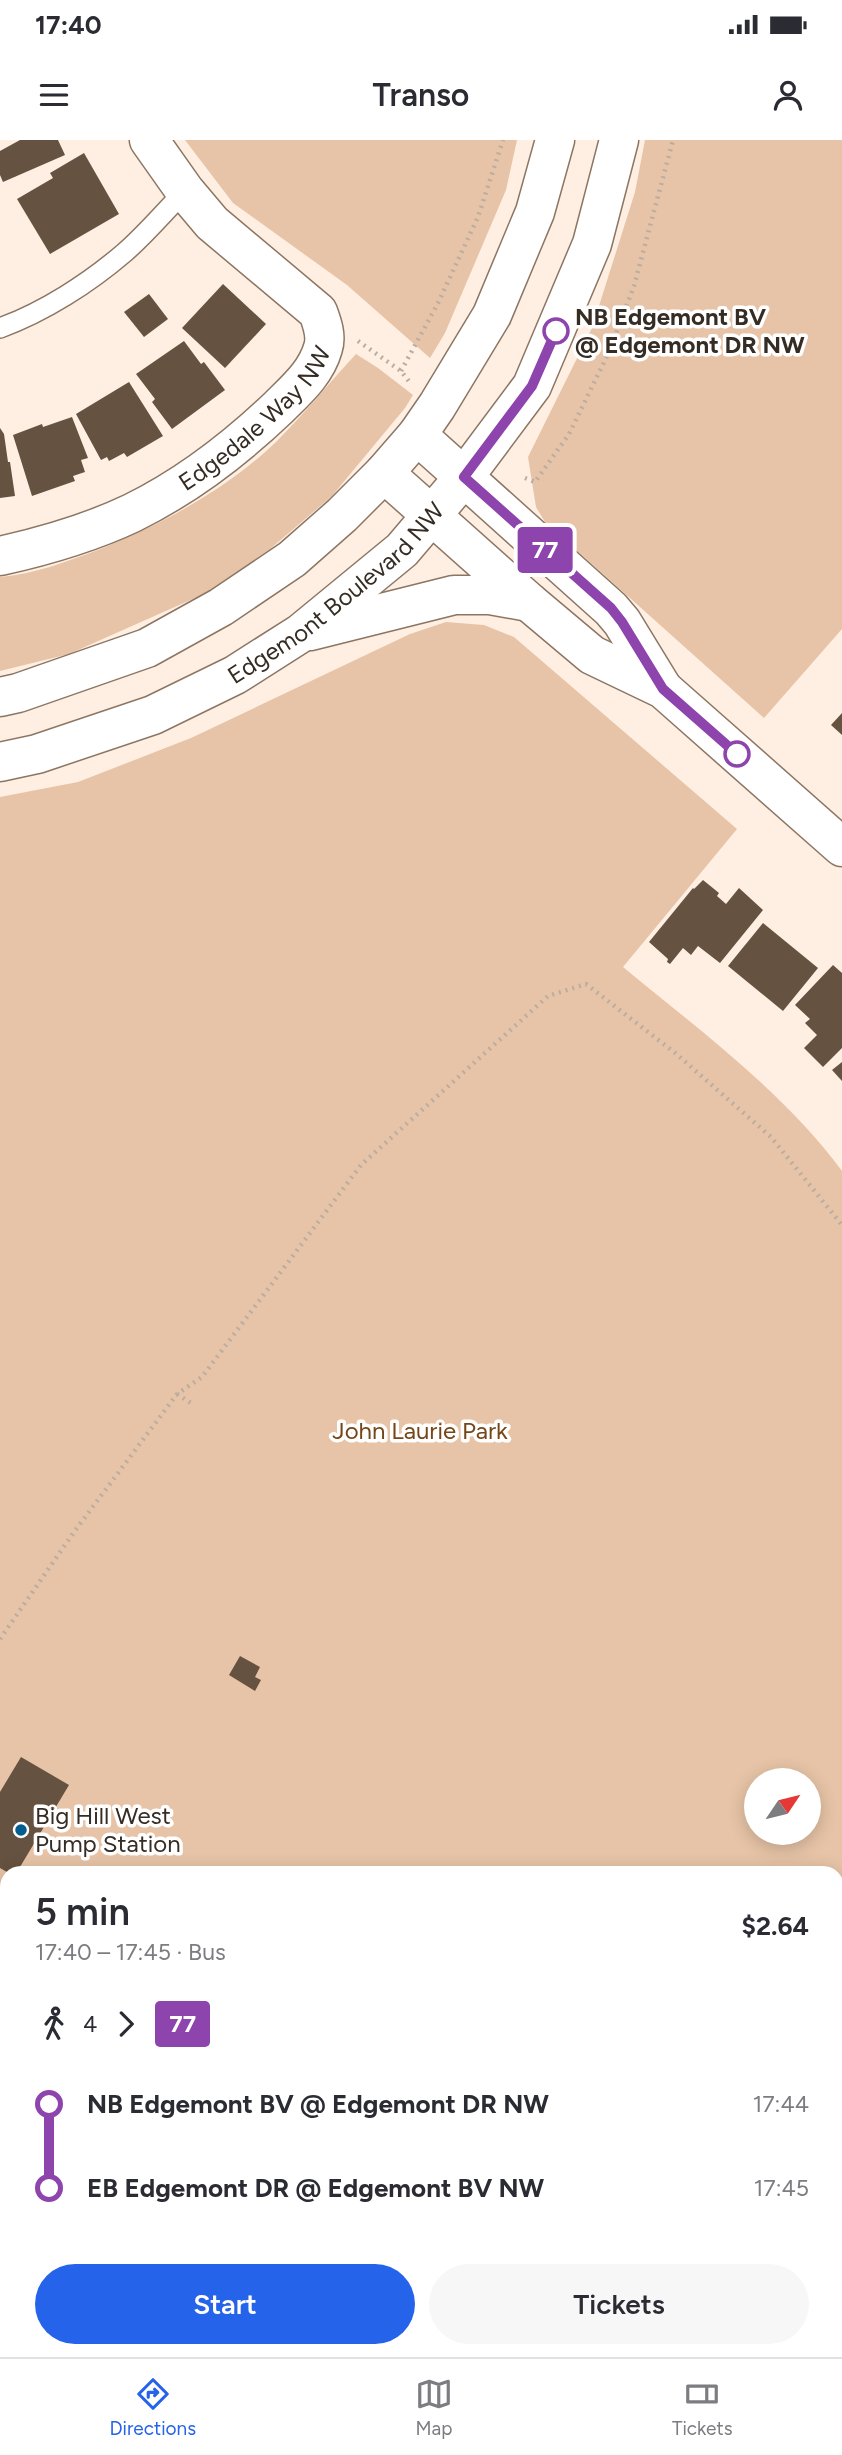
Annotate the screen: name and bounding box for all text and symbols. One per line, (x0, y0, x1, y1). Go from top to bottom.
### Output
text: 17:40 (35, 9, 102, 41)
icon: menu (35, 76, 73, 114)
text: Transo (373, 76, 469, 114)
icon: person (769, 76, 807, 114)
place label: NB Edgemont BV @ Edgemont DR NW (575, 302, 805, 359)
marker: NB Edgemont BV @ Edgemont DR NW (543, 318, 569, 344)
street label: Edgedale Way NW (173, 341, 337, 497)
street label: Edgemont Boulevard NW (222, 496, 450, 690)
line badge: 77 (514, 527, 576, 573)
text: 77 (532, 535, 558, 564)
unlabelled marker (724, 741, 750, 767)
park label: John Laurie Park (332, 1416, 508, 1445)
north arrow (744, 1768, 821, 1844)
map controls (744, 1768, 821, 1845)
place label: Big Hill West Pump Station (35, 1801, 181, 1858)
marker: Big Hill West Pump Station (13, 1822, 29, 1838)
text: 5 min (35, 1889, 130, 1935)
text: $2.64 (742, 1910, 809, 1942)
text: 17:40 – 17:45 · Bus (35, 1938, 226, 1966)
icon: walk (35, 2005, 73, 2043)
icon: forward (107, 2005, 145, 2043)
text: 77 (169, 2009, 196, 2038)
text: 4 (83, 2010, 97, 2038)
text: NB Edgemont BV @ Edgemont DR NW (87, 2088, 549, 2120)
text: 17:44 (753, 2090, 809, 2118)
text: EB Edgemont DR @ Edgemont BV NW (87, 2172, 544, 2204)
text: 17:45 (754, 2174, 809, 2202)
button: Start (35, 2264, 415, 2344)
button: Tickets (429, 2264, 809, 2344)
tab: Directions (109, 2375, 196, 2440)
tab: Map (415, 2375, 453, 2440)
tab: Tickets (672, 2375, 733, 2440)

